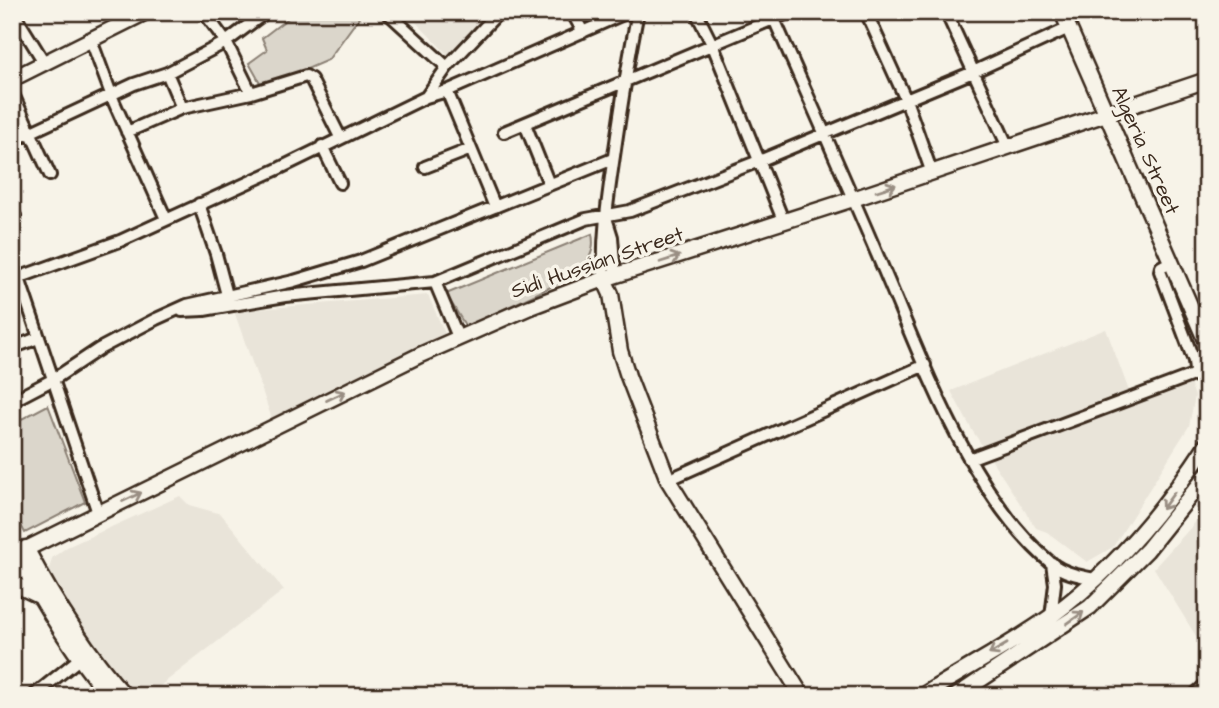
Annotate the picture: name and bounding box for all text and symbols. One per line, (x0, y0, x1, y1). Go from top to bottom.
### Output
street label: Algeria Street (1102, 81, 1187, 220)
one-way arrow (874, 181, 896, 193)
street label: Sidi Hussian Street (507, 219, 688, 306)
one-way arrow (658, 251, 680, 264)
one-way arrow (325, 389, 346, 402)
one-way arrow (121, 490, 142, 503)
one-way arrow (1161, 491, 1176, 509)
one-way arrow (1065, 611, 1084, 625)
one-way arrow (989, 642, 1009, 656)

